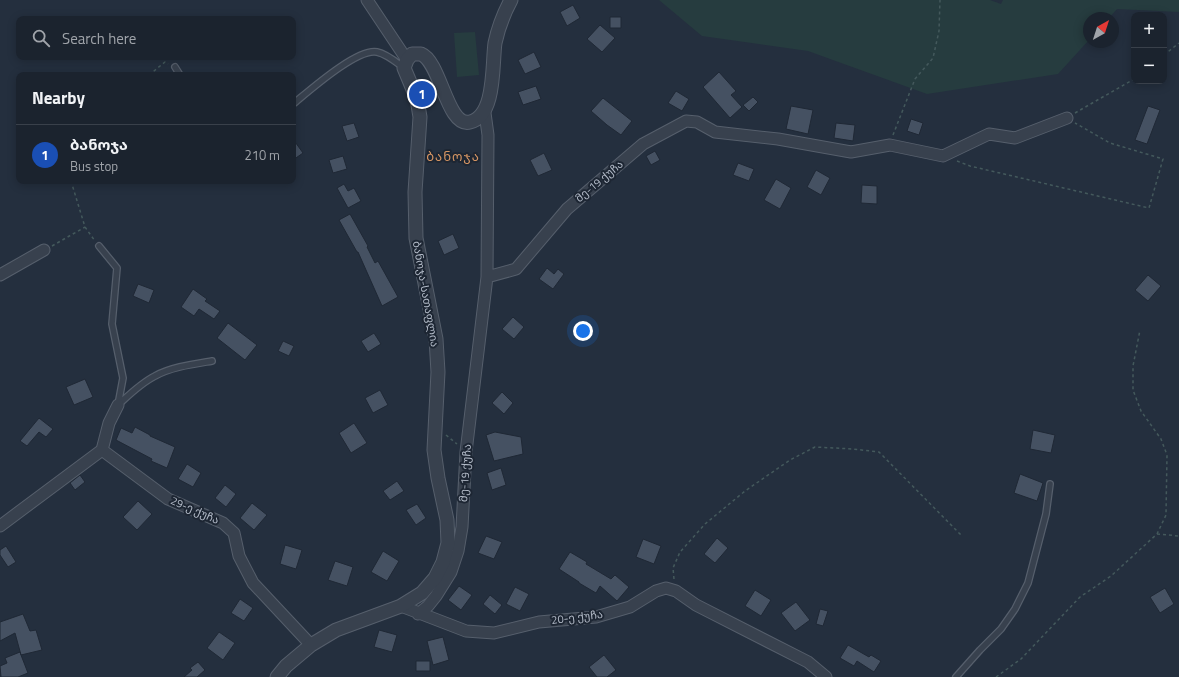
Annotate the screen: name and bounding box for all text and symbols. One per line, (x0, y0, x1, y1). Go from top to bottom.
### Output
north arrow (1083, 12, 1119, 48)
map controls (1131, 12, 1167, 84)
button: + (1131, 12, 1167, 48)
search box (16, 16, 296, 60)
icon: search (30, 27, 52, 49)
text: Search here (62, 27, 136, 50)
button: − (1131, 48, 1167, 84)
pin: 1 (409, 79, 435, 109)
text: Nearby (32, 85, 85, 111)
text: ბანოჯა (70, 133, 128, 156)
text: 1 (41, 145, 49, 165)
text: 210 m (244, 145, 280, 165)
district label: ბანოჯა (426, 146, 480, 166)
text: Bus stop (70, 156, 118, 176)
street label: მე-19 ქუჩა (572, 156, 626, 206)
street label: ბანოჯა-სათაფლია (409, 240, 443, 348)
your location (573, 321, 593, 341)
street label: მე-19 ქუჩა (455, 443, 475, 503)
street label: 29-ე ქუჩა (168, 492, 222, 528)
street label: 20-ე ქუჩა (550, 606, 604, 628)

